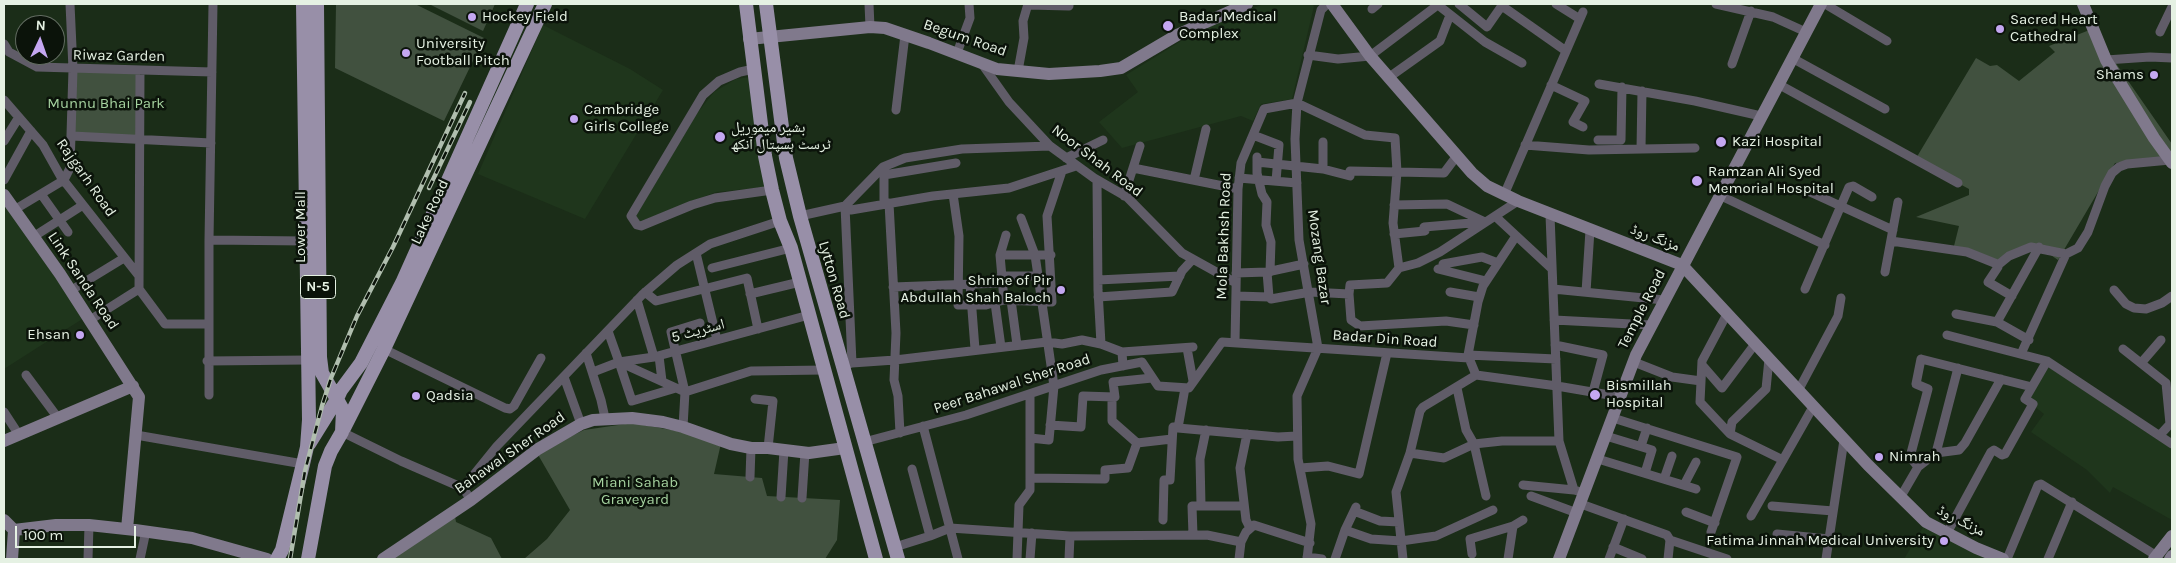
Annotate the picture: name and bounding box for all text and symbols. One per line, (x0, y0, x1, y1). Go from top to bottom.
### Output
place label: Hockey Field (482, 8, 568, 26)
place label: Badar Medical Complex (1179, 8, 1277, 43)
marker: Hockey Field (466, 11, 478, 23)
place label: Sacred Heart Cathedral (2010, 11, 2098, 46)
north arrow (15, 15, 65, 65)
street label: Begum Road (921, 15, 1009, 61)
text: N (35, 17, 46, 34)
marker: Badar Medical Complex (1161, 19, 1175, 33)
marker: Sacred Heart Cathedral (1994, 23, 2006, 35)
place label: University Football Pitch (416, 35, 510, 70)
street label: Riwaz Garden (73, 46, 165, 66)
marker: University Football Pitch (400, 47, 412, 59)
place label: Shams (2096, 66, 2144, 84)
marker: Shams (2148, 69, 2160, 81)
park label: Munnu Bhai Park (47, 95, 165, 113)
place label: Cambridge Girls College (584, 101, 669, 136)
marker: Cambridge Girls College (568, 113, 580, 125)
place label: بشیر میموریل ٹرسٹ ہسپتال آنکھ (731, 119, 831, 154)
street label: Noor Shah Road (1048, 121, 1146, 201)
marker: بشیر میموریل ٹرسٹ ہسپتال آنکھ (713, 130, 727, 144)
place label: Kazi Hospital (1732, 133, 1822, 151)
street label: Rajgarh Road (52, 135, 120, 221)
marker: Kazi Hospital (1714, 135, 1728, 149)
place label: Ramzan Ali Syed Memorial Hospital (1708, 163, 1834, 198)
street label: Mola Bakhsh Road (1213, 172, 1235, 300)
marker: Ramzan Ali Syed Memorial Hospital (1690, 174, 1704, 188)
street label: Lake Road (407, 177, 453, 247)
street label: Lower Mall (292, 191, 310, 263)
street label: Mozang Bazar (1303, 208, 1335, 306)
street label: مزنگ روڈ (1628, 220, 1682, 256)
street label: Link Sanda Road (44, 229, 122, 333)
street label: Lytton Road (814, 239, 854, 321)
street label: Temple Road (1614, 266, 1670, 352)
place label: Shrine of Pir Abdullah Shah Baloch (900, 272, 1051, 307)
road number: N-5 (300, 276, 336, 298)
marker: Shrine of Pir Abdullah Shah Baloch (1055, 284, 1067, 296)
street label: اسٹریٹ 5 (669, 315, 727, 347)
place label: Ehsan (27, 326, 70, 344)
street label: Badar Din Road (1332, 326, 1438, 352)
marker: Ehsan (74, 329, 86, 341)
street label: Peer Bahawal Sher Road (931, 350, 1093, 418)
place label: Bismillah Hospital (1606, 377, 1672, 412)
place label: Qadsia (426, 387, 474, 405)
marker: Bismillah Hospital (1588, 388, 1602, 402)
marker: Qadsia (410, 390, 422, 402)
street label: Bahawal Sher Road (451, 408, 569, 498)
place label: Nimrah (1889, 448, 1940, 466)
marker: Nimrah (1873, 451, 1885, 463)
park label: Miani Sahab Graveyard (592, 474, 678, 509)
street label: مزنگ روڈ (1934, 501, 1988, 541)
scale bar (18, 516, 139, 548)
text: 100 m (23, 526, 63, 544)
place label: Fatima Jinnah Medical University (1706, 532, 1934, 550)
marker: Fatima Jinnah Medical University (1938, 535, 1950, 547)

